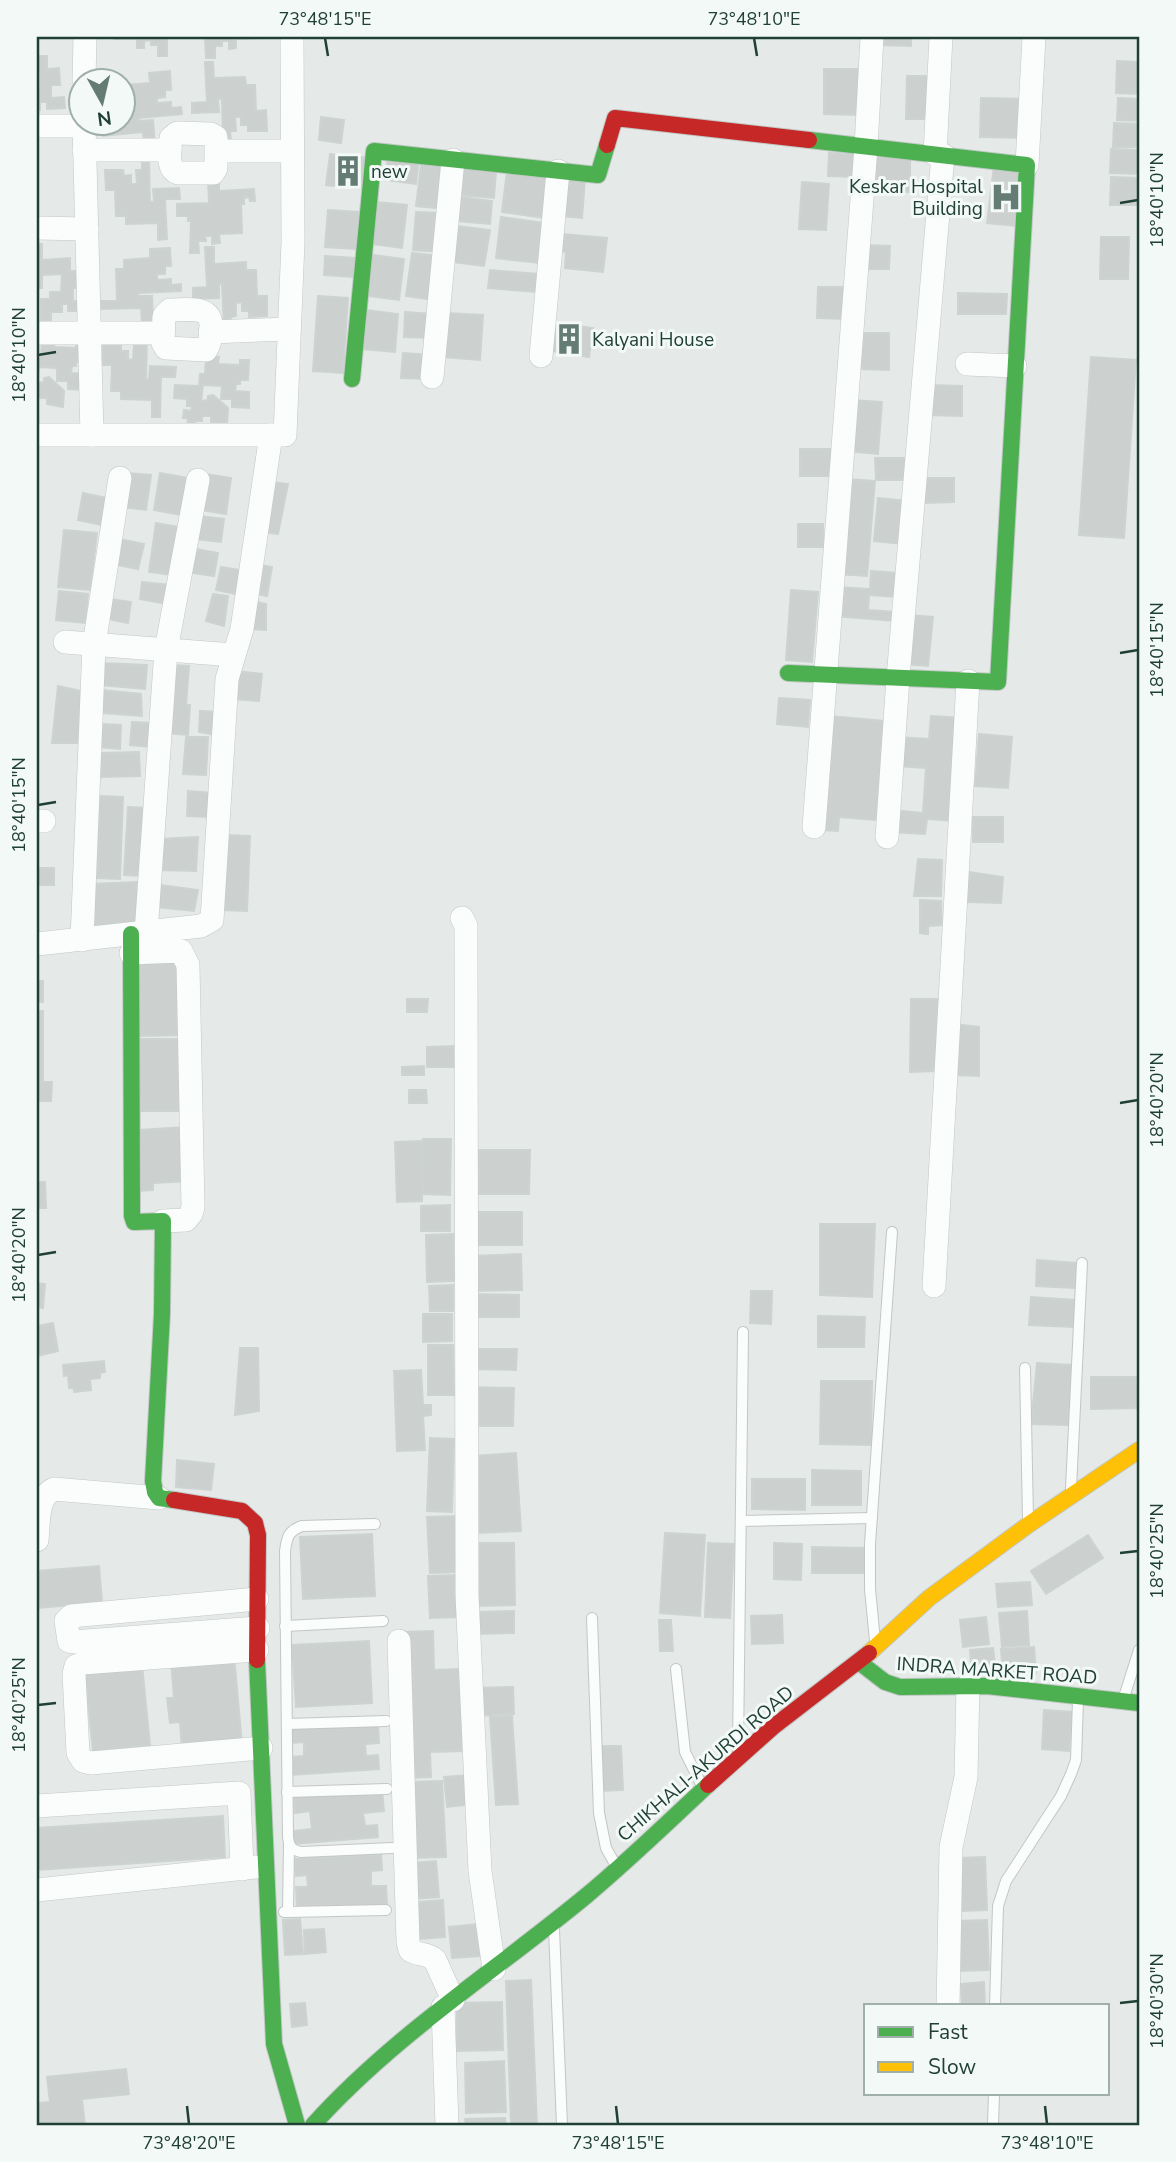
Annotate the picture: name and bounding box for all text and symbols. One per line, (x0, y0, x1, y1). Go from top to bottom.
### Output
text: 73°48'15"E (279, 7, 372, 31)
text: 73°48'10"E (708, 7, 801, 31)
north arrow (66, 66, 136, 136)
text: N (95, 104, 113, 132)
text: 18°40'10"N (1145, 152, 1169, 248)
building icon: new (331, 154, 365, 188)
place label: new (371, 159, 408, 185)
place label: Keskar Hospital Building (849, 174, 983, 222)
hospital icon: Keskar Hospital Building (989, 180, 1023, 214)
text: 18°40'10"N (7, 307, 31, 403)
building icon: Kalyani House (552, 322, 586, 356)
place label: Kalyani House (592, 327, 714, 353)
text: 18°40'15"N (1145, 602, 1169, 698)
text: 18°40'15"N (7, 757, 31, 853)
text: 18°40'20"N (1145, 1052, 1169, 1148)
text: 18°40'20"N (7, 1207, 31, 1303)
text: 18°40'25"N (1145, 1503, 1169, 1599)
street label: INDRA MARKET ROAD (896, 1651, 1098, 1691)
text: 18°40'25"N (7, 1657, 31, 1753)
street label: CHIKHALI-AKURDI ROAD (612, 1680, 799, 1848)
text: 18°40'30"N (1145, 1953, 1169, 2049)
legend (864, 2004, 1110, 2096)
text: Fast (928, 2018, 968, 2046)
text: Slow (928, 2053, 977, 2081)
text: 73°48'20"E (143, 2131, 236, 2155)
text: 73°48'15"E (572, 2131, 665, 2155)
text: 73°48'10"E (1001, 2131, 1094, 2155)

